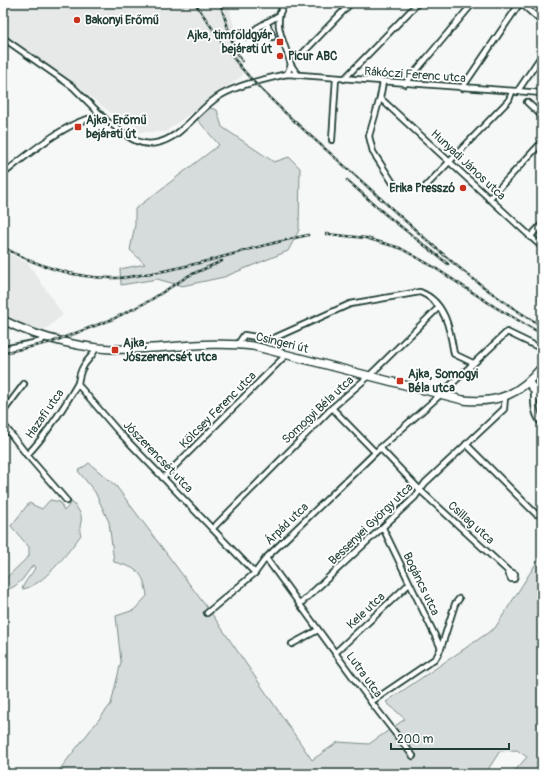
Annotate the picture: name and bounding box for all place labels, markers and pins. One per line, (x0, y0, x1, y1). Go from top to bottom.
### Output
place label: Bakonyi Erőmű (85, 13, 159, 28)
marker: Bakonyi Erőmű (72, 15, 82, 25)
place label: Ajka, timföldgyár bejárati út (187, 28, 273, 57)
marker: Ajka, timföldgyár bejárati út (275, 37, 285, 47)
place label: Picur ABC (288, 49, 338, 64)
marker: Picur ABC (275, 51, 285, 61)
place label: Ajka, Erőmű bejárati út (86, 113, 147, 142)
marker: Ajka, Erőmű bejárati út (73, 122, 83, 132)
place label: Erika Presszó (389, 181, 455, 196)
marker: Erika Presszó (458, 183, 468, 193)
place label: Ajka, Jószerencsét utca (123, 336, 218, 365)
marker: Ajka, Jószerencsét utca (110, 345, 120, 355)
place label: Ajka, Somogyi Béla utca (408, 367, 478, 396)
marker: Ajka, Somogyi Béla utca (395, 376, 405, 386)

